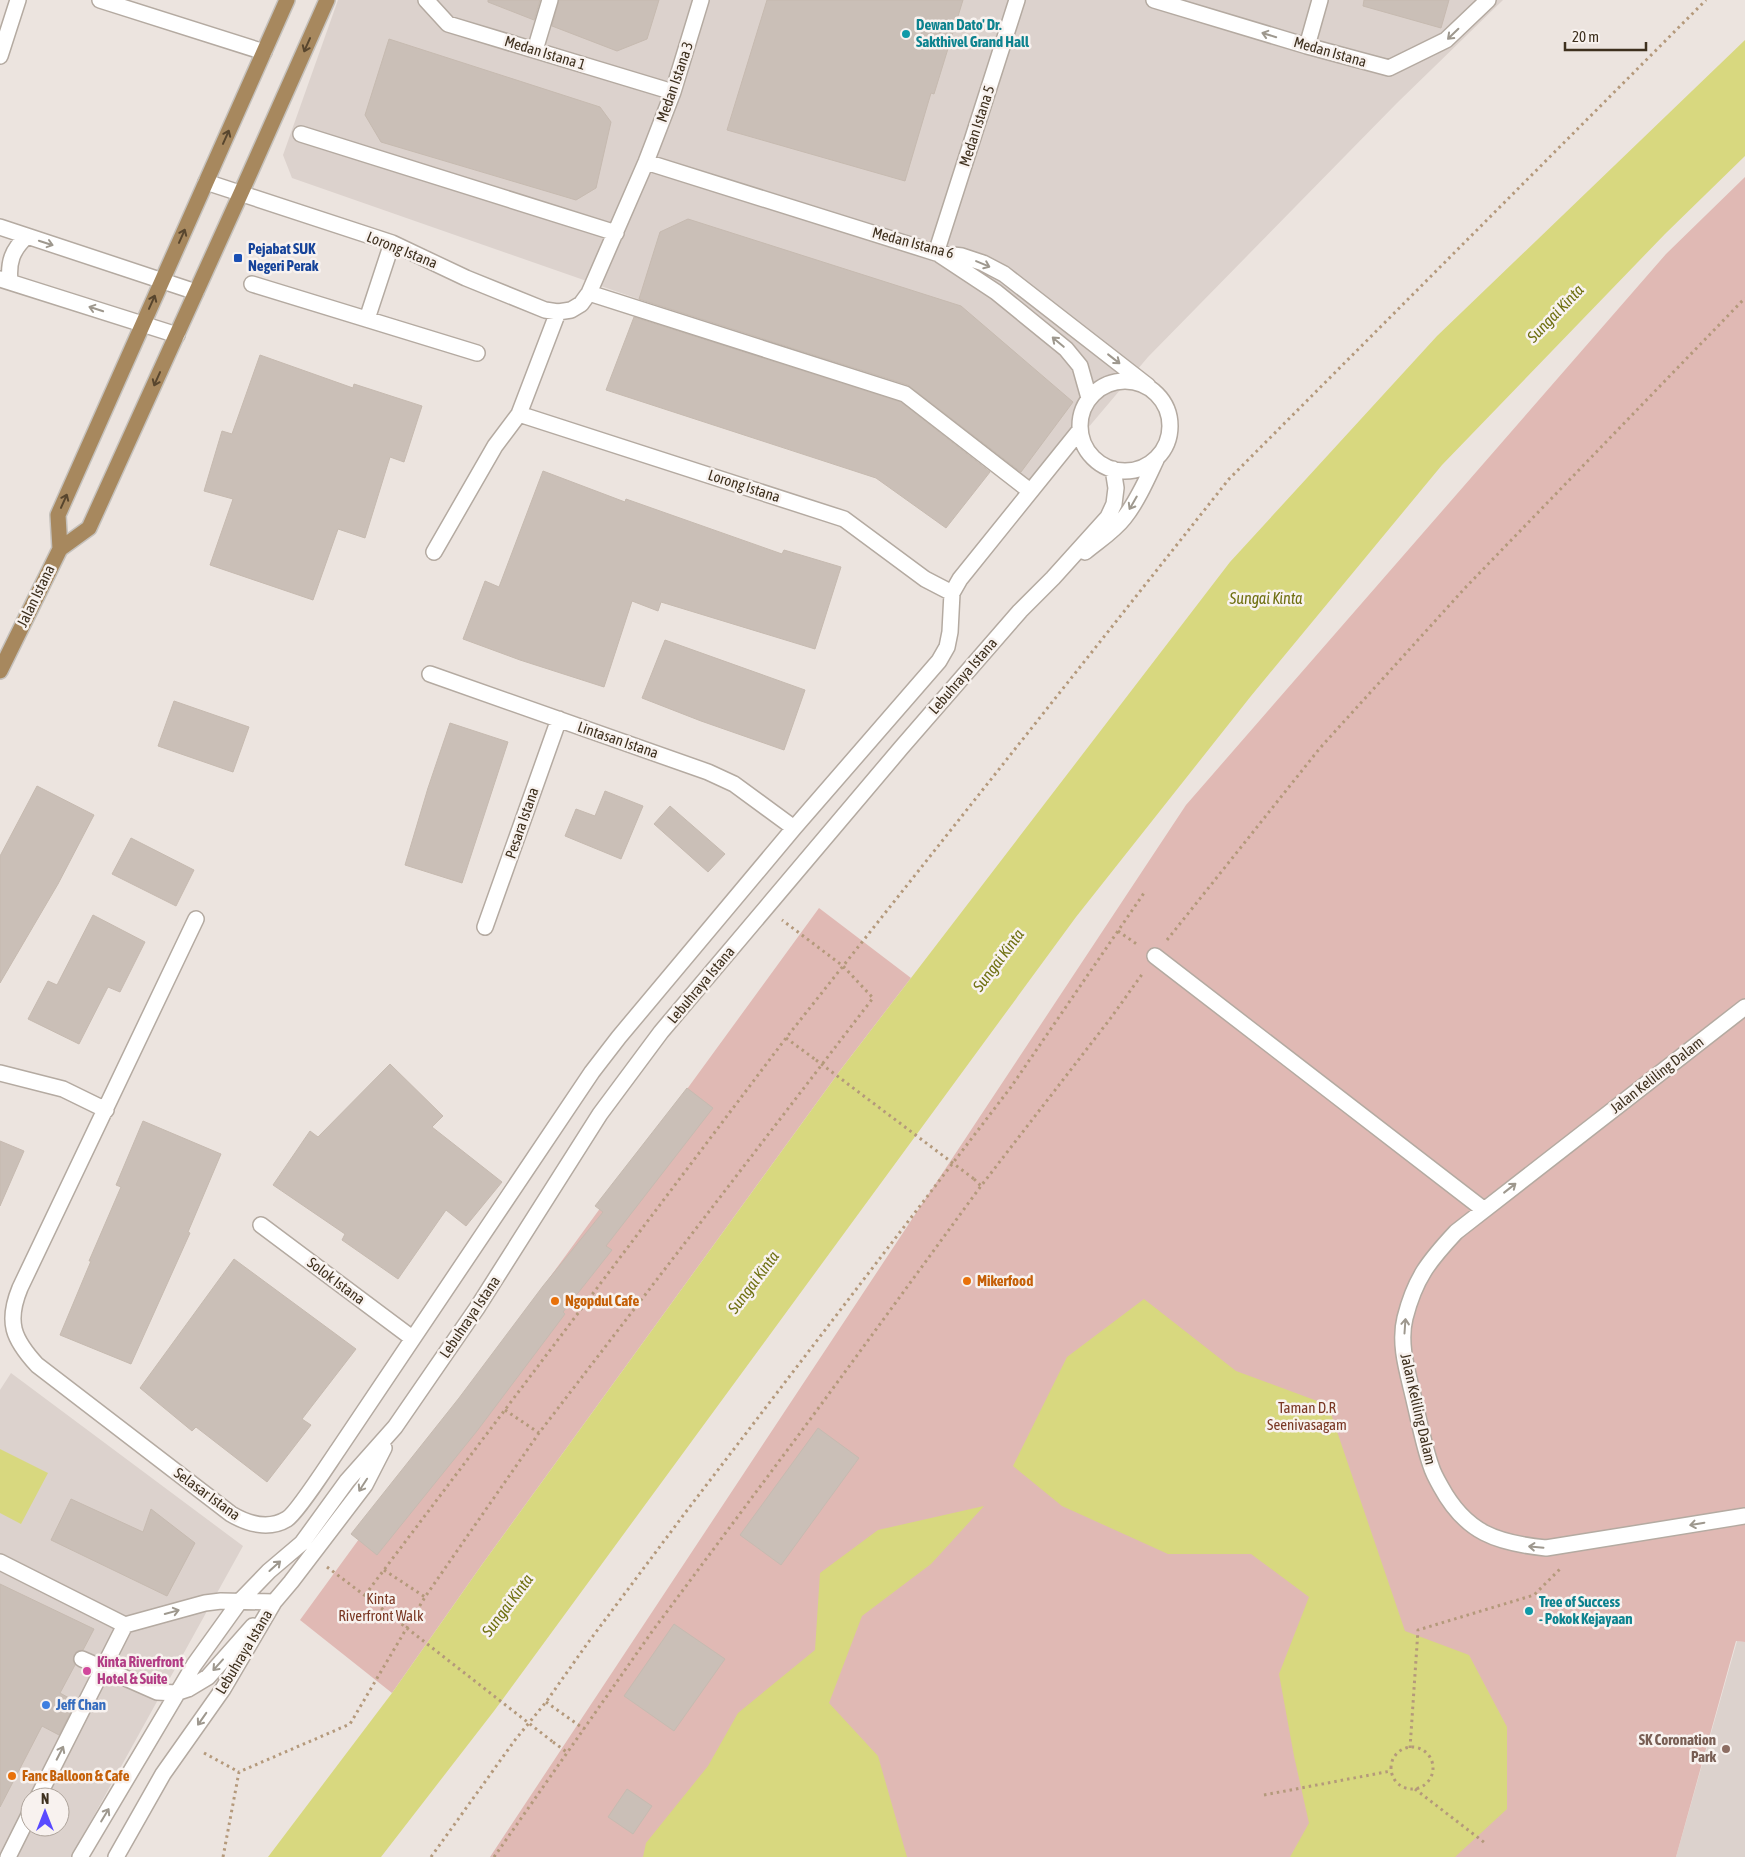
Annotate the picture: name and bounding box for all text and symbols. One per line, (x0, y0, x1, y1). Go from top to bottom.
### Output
place label: Dewan Dato' Dr. Sakthivel Grand Hall (916, 16, 1030, 50)
scale bar (1565, 20, 1646, 52)
marker: Dewan Dato' Dr. Sakthivel Grand Hall (900, 28, 912, 40)
one-way arrow (1446, 28, 1459, 40)
text: 20 m (1572, 28, 1599, 45)
one-way arrow (1261, 29, 1277, 39)
street label: Medan Istana 1 (503, 32, 588, 73)
street label: Medan Istana (1292, 33, 1368, 70)
one-way arrow (301, 37, 311, 52)
street label: Medan Istana 3 (653, 39, 696, 124)
street label: Medan Istana 5 (955, 83, 998, 168)
one-way arrow (222, 130, 232, 145)
street label: Medan Istana 6 (870, 223, 956, 262)
street label: Lorong Istana (364, 228, 440, 271)
one-way arrow (177, 229, 187, 244)
one-way arrow (38, 238, 54, 248)
place label: Pejabat SUK Negeri Perak (248, 240, 319, 274)
marker: Pejabat SUK Negeri Perak (232, 252, 244, 264)
one-way arrow (975, 259, 990, 269)
water label: Sungai Kinta (1522, 280, 1588, 347)
one-way arrow (148, 295, 158, 310)
one-way arrow (88, 304, 104, 314)
one-way arrow (1051, 336, 1064, 347)
one-way arrow (1107, 354, 1120, 365)
one-way arrow (151, 371, 161, 386)
street label: Lorong Istana (706, 466, 782, 505)
one-way arrow (59, 494, 69, 509)
one-way arrow (1128, 495, 1138, 509)
street label: Jalan Istana (13, 562, 58, 629)
water label: Sungai Kinta (1228, 589, 1303, 608)
street label: Lebuhraya Istana (925, 634, 1000, 717)
street label: Lintasan Istana (576, 718, 661, 761)
street label: Pesara Istana (501, 785, 542, 861)
water label: Sungai Kinta (968, 925, 1028, 996)
street label: Lebuhraya Istana (664, 943, 738, 1027)
street label: Jalan Keliling Dalam (1607, 1033, 1707, 1116)
one-way arrow (1503, 1183, 1516, 1194)
water label: Sungai Kinta (723, 1247, 783, 1318)
street label: Solok Istana (304, 1253, 368, 1308)
place label: Mikerfood (977, 1272, 1033, 1289)
street label: Lebuhraya Istana (436, 1273, 503, 1361)
marker: Mikerfood (961, 1275, 973, 1287)
place label: Ngopdul Cafe (565, 1292, 639, 1309)
marker: Ngopdul Cafe (549, 1295, 561, 1307)
one-way arrow (1400, 1319, 1409, 1335)
street label: Jalan Keliling Dalam (1397, 1352, 1440, 1466)
park label: Taman D.R Seenivasagam (1267, 1399, 1347, 1433)
street label: Selasar Istana (171, 1464, 244, 1523)
one-way arrow (358, 1478, 369, 1492)
one-way arrow (1689, 1519, 1705, 1529)
one-way arrow (1529, 1542, 1545, 1551)
one-way arrow (268, 1561, 281, 1572)
water label: Sungai Kinta (477, 1570, 537, 1641)
park label: Kinta Riverfront Walk (338, 1590, 424, 1624)
place label: Tree of Success - Pokok Kejayaan (1539, 1593, 1633, 1627)
marker: Tree of Success - Pokok Kejayaan (1523, 1605, 1535, 1617)
one-way arrow (164, 1607, 180, 1616)
street label: Lebuhraya Istana (212, 1607, 275, 1697)
place label: Kinta Riverfront Hotel & Suite (97, 1653, 184, 1687)
one-way arrow (212, 1658, 224, 1671)
marker: Kinta Riverfront Hotel & Suite (81, 1665, 93, 1677)
place label: Jeff Chan (55, 1696, 106, 1713)
marker: Jeff Chan (40, 1699, 52, 1711)
one-way arrow (197, 1712, 207, 1726)
place label: SK Coronation Park (1639, 1731, 1716, 1765)
marker: SK Coronation Park (1720, 1743, 1732, 1755)
one-way arrow (55, 1746, 65, 1761)
place label: Fanc Balloon & Cafe (22, 1767, 130, 1784)
marker: Fanc Balloon & Cafe (6, 1770, 18, 1782)
north arrow (20, 1787, 70, 1837)
text: N (41, 1791, 49, 1807)
one-way arrow (100, 1809, 110, 1823)

